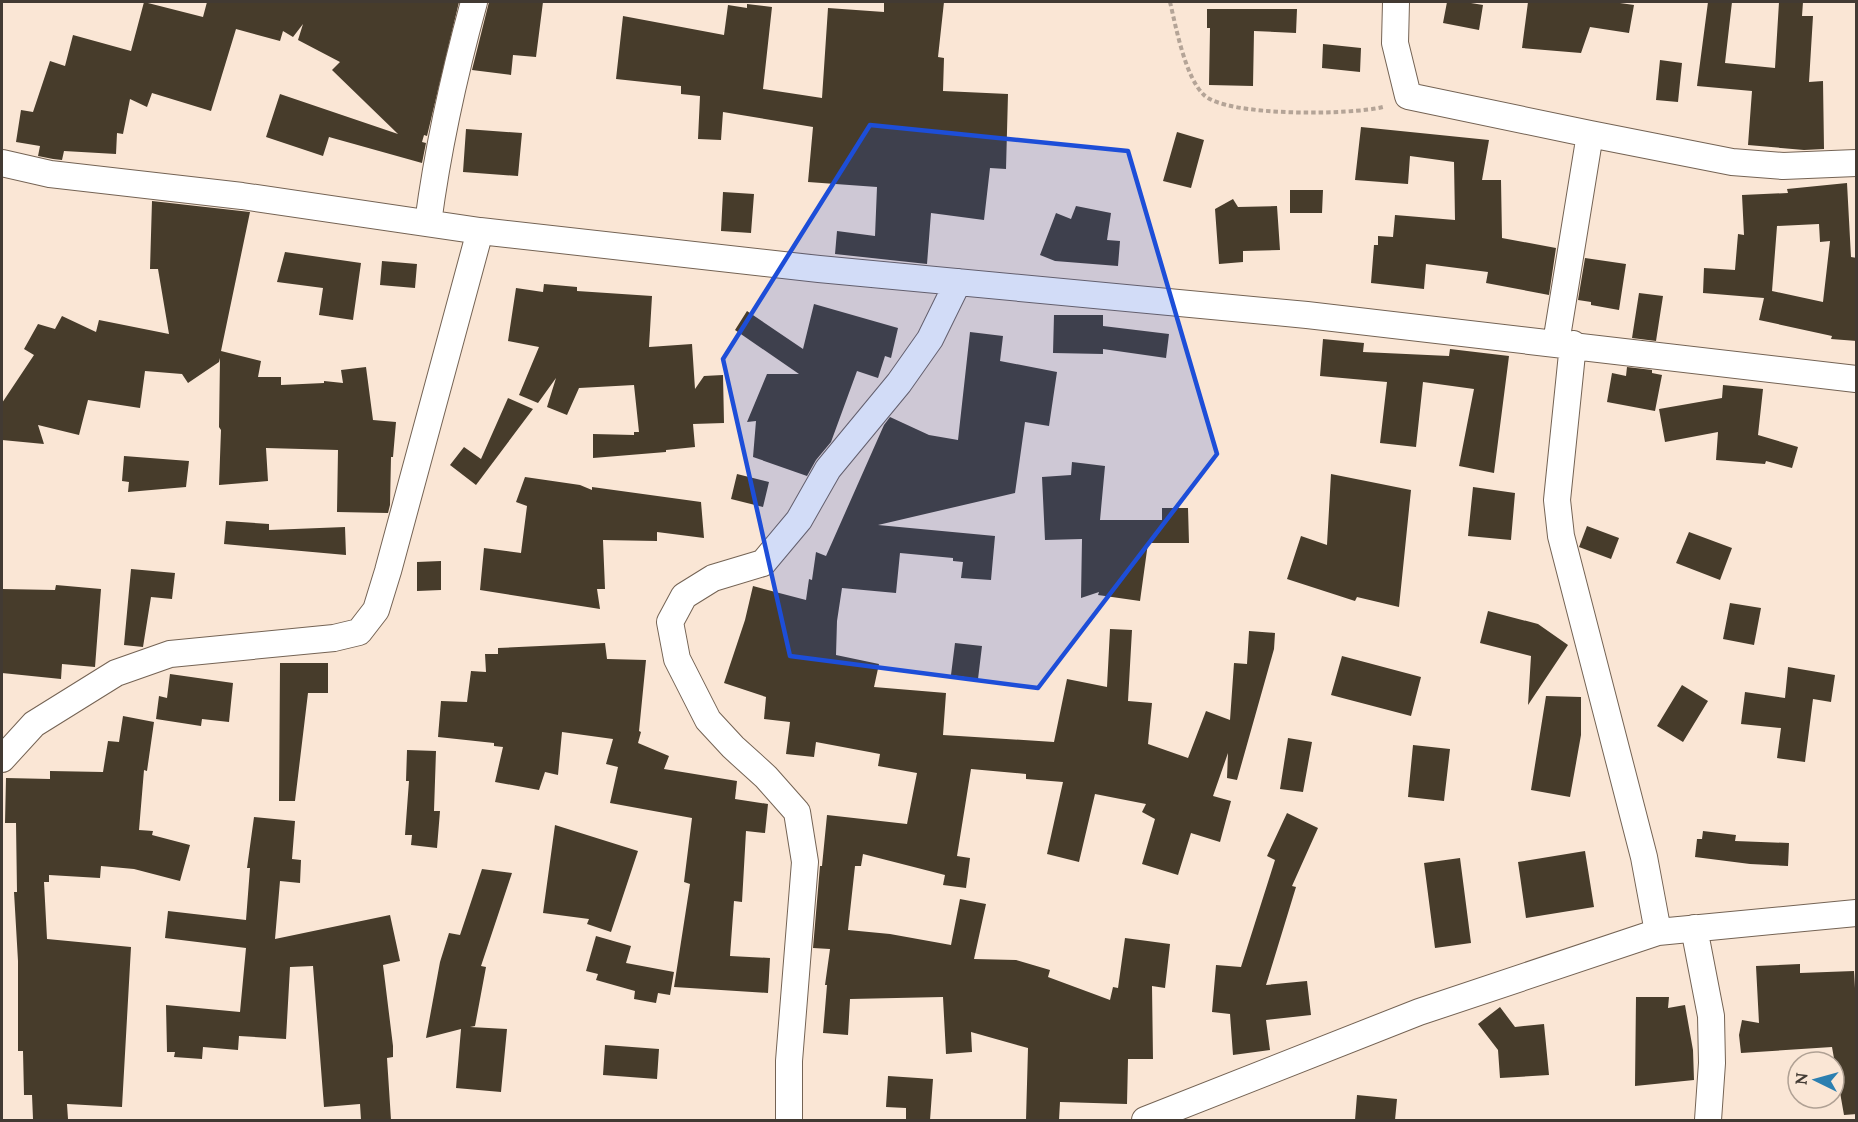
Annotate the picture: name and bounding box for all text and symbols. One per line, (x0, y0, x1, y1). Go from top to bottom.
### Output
north arrow (1786, 1050, 1846, 1110)
text: N (1791, 1072, 1812, 1086)

